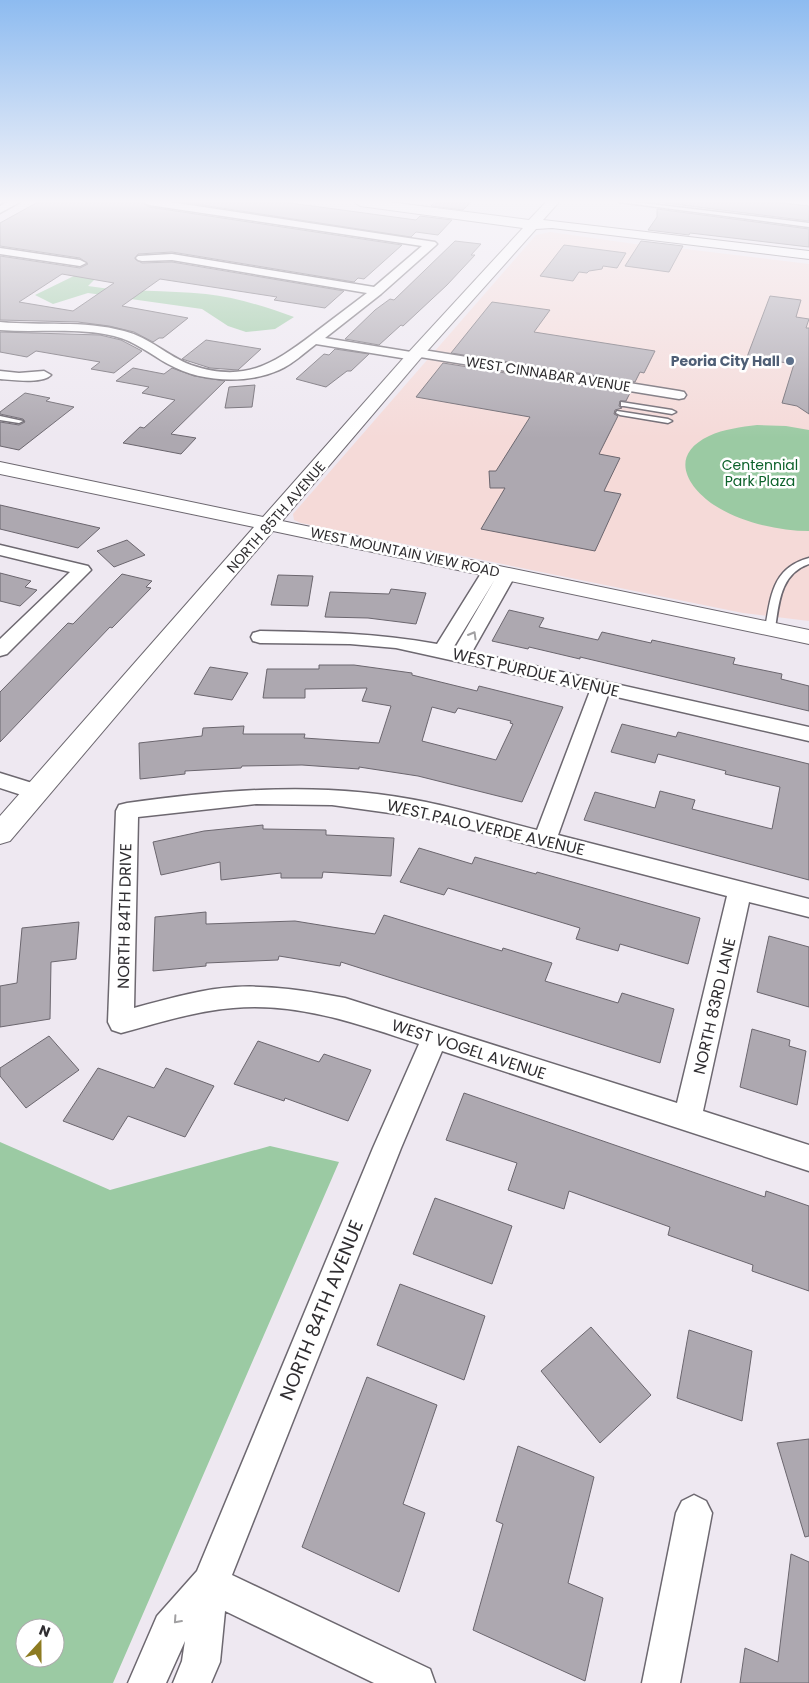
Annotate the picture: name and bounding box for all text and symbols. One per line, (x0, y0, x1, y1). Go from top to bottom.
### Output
street label: WEST CINNABAR AVENUE (464, 351, 632, 397)
place label: Peoria City Hall (671, 351, 780, 371)
marker: Peoria City Hall (784, 355, 796, 367)
park label: Centennial Park Plaza (722, 455, 798, 491)
street label: NORTH 85TH AVENUE (222, 457, 330, 577)
street label: WEST MOUNTAIN VIEW ROAD (308, 522, 502, 582)
one-way arrow (466, 631, 476, 640)
street label: WEST PURDUE AVENUE (450, 642, 622, 703)
street label: WEST PALO VERDE AVENUE (385, 793, 587, 861)
street label: NORTH 84TH DRIVE (112, 843, 137, 989)
street label: NORTH 83RD LANE (688, 936, 741, 1077)
street label: WEST VOGEL AVENUE (389, 1014, 549, 1085)
street label: NORTH 84TH AVENUE (273, 1216, 370, 1404)
one-way arrow (174, 1615, 183, 1624)
north arrow (15, 1618, 65, 1668)
text: N (36, 1620, 53, 1642)

